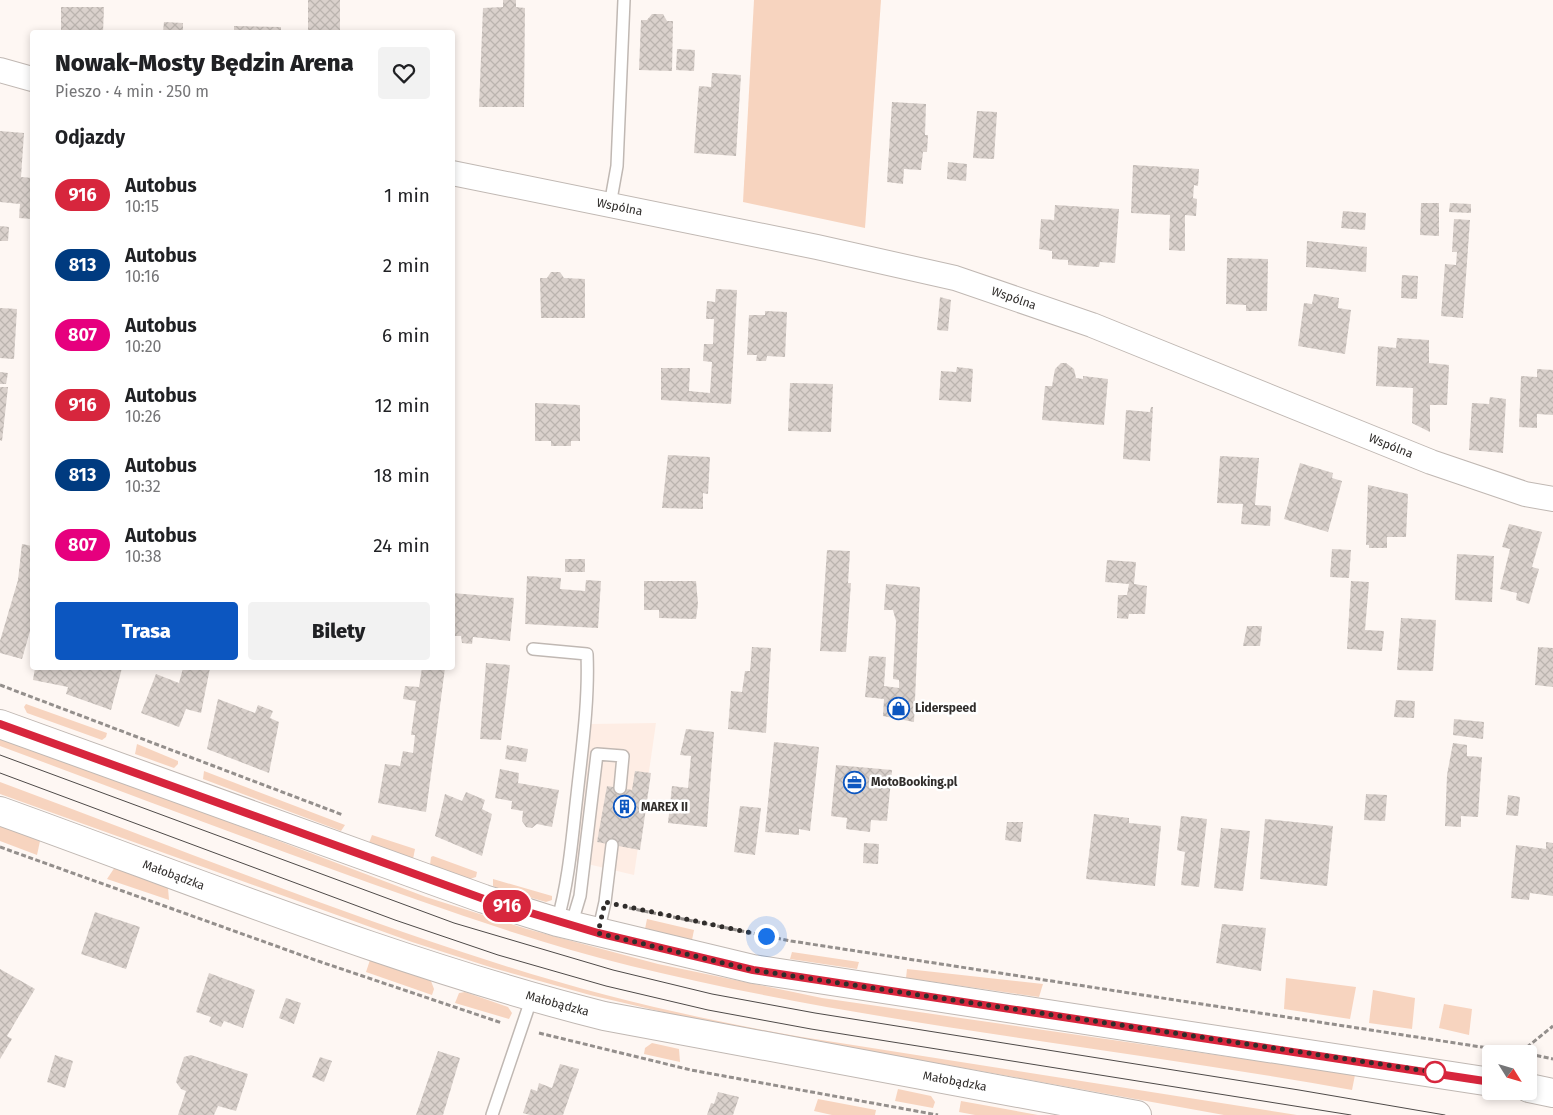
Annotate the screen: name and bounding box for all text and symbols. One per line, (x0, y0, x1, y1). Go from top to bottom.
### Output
button: heart (378, 47, 430, 99)
text: Nowak-Mosty Będzin Arena (55, 49, 354, 77)
text: Pieszo · 4 min · 250 m (55, 82, 209, 101)
text: Odjazdy (55, 126, 125, 149)
text: Autobus (125, 174, 197, 197)
text: 916 (68, 184, 97, 206)
text: 1 min (384, 184, 430, 207)
street label: Wspólna (595, 195, 644, 218)
text: 10:15 (125, 197, 159, 216)
text: Autobus (125, 244, 197, 267)
text: 813 (69, 254, 96, 276)
text: 2 min (383, 254, 430, 277)
text: 10:16 (125, 267, 160, 286)
street label: Wspólna (989, 284, 1038, 312)
text: Autobus (125, 314, 197, 337)
text: 807 (68, 324, 97, 346)
text: 6 min (382, 324, 430, 347)
text: 10:20 (125, 337, 162, 356)
text: Autobus (125, 384, 197, 407)
text: 916 (68, 394, 97, 416)
text: 12 min (375, 394, 430, 417)
text: 10:26 (125, 407, 161, 426)
street label: Wspólna (1367, 431, 1415, 461)
text: Autobus (125, 454, 197, 477)
text: 813 (69, 464, 96, 486)
text: 18 min (373, 464, 430, 487)
text: 10:32 (125, 477, 161, 496)
text: Autobus (125, 524, 197, 547)
text: 807 (68, 534, 97, 556)
text: 24 min (373, 534, 430, 557)
text: 10:38 (125, 547, 162, 566)
button: Trasa (55, 602, 238, 660)
button: Bilety (248, 602, 430, 660)
shop icon: Liderspeed (887, 696, 911, 720)
place label: Liderspeed (915, 701, 976, 715)
office icon: MotoBooking.pl (843, 770, 867, 794)
place label: MotoBooking.pl (871, 775, 958, 789)
building icon: MAREX II (613, 795, 637, 819)
place label: MAREX II (641, 800, 688, 814)
street label: Małobądzka (141, 857, 206, 893)
line badge: 916 (478, 890, 536, 922)
text: 916 (493, 895, 521, 917)
your location (754, 924, 779, 949)
street label: Małobądzka (524, 988, 591, 1019)
north arrow (1482, 1045, 1538, 1100)
map controls (1482, 1045, 1537, 1100)
unlabelled marker (1424, 1061, 1446, 1083)
street label: Małobądzka (922, 1068, 988, 1094)

